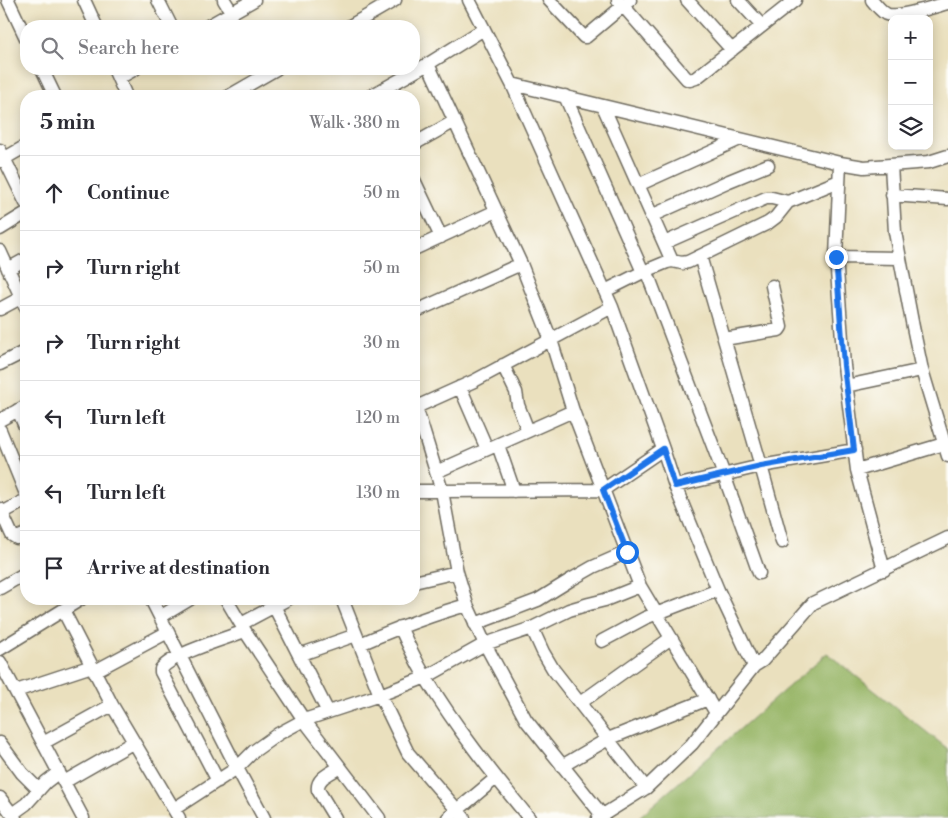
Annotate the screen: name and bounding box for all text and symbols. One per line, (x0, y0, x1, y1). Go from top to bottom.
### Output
map controls (888, 15, 933, 150)
button: + (888, 15, 933, 60)
search box (20, 20, 420, 75)
icon: search (38, 34, 66, 62)
text: Search here (78, 36, 179, 60)
button: − (888, 60, 933, 105)
button: layers (888, 105, 933, 150)
text: 5 min (40, 110, 95, 136)
text: Walk · 380 m (310, 113, 400, 133)
icon: ahead (40, 179, 68, 207)
text: Continue (87, 181, 170, 205)
text: 50 m (363, 183, 400, 203)
route end (825, 246, 848, 269)
icon: right (40, 254, 68, 282)
text: Turn right (87, 256, 180, 280)
text: 50 m (363, 258, 400, 278)
icon: right (40, 329, 68, 357)
text: Turn right (87, 331, 180, 355)
text: 30 m (363, 333, 400, 353)
icon: left (40, 404, 68, 432)
text: Turn left (87, 406, 166, 430)
text: 120 m (356, 408, 400, 428)
icon: left (40, 479, 68, 507)
text: Turn left (87, 481, 166, 505)
text: 130 m (356, 483, 400, 503)
route start (616, 541, 639, 564)
icon: arrive (40, 554, 68, 582)
text: Arrive at destination (87, 556, 270, 580)

